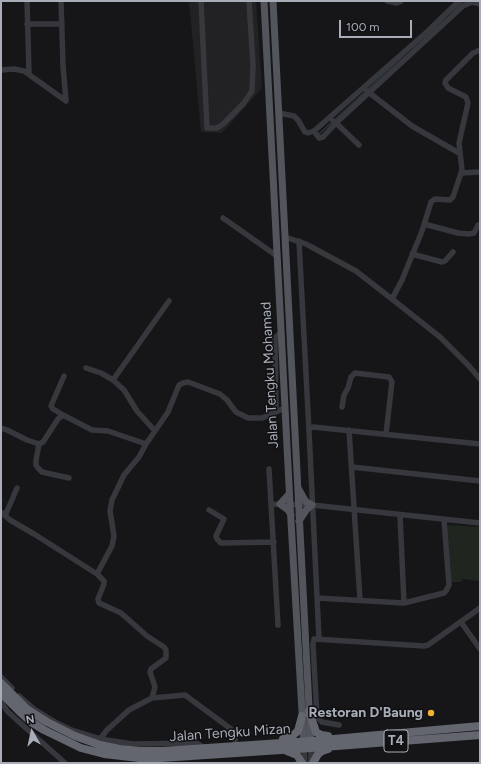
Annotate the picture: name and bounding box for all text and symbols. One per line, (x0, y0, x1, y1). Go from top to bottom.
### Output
scale bar (341, 12, 414, 38)
text: 100 m (346, 20, 380, 34)
street label: Jalan Tengku Mohamad (258, 301, 282, 449)
place label: Restoran D'Baung (308, 705, 423, 721)
marker: Restoran D'Baung (426, 708, 436, 718)
north arrow (12, 712, 52, 752)
text: N (25, 713, 35, 727)
street label: Jalan Tengku Mizan (169, 720, 291, 746)
road number: T4 (384, 730, 408, 752)

